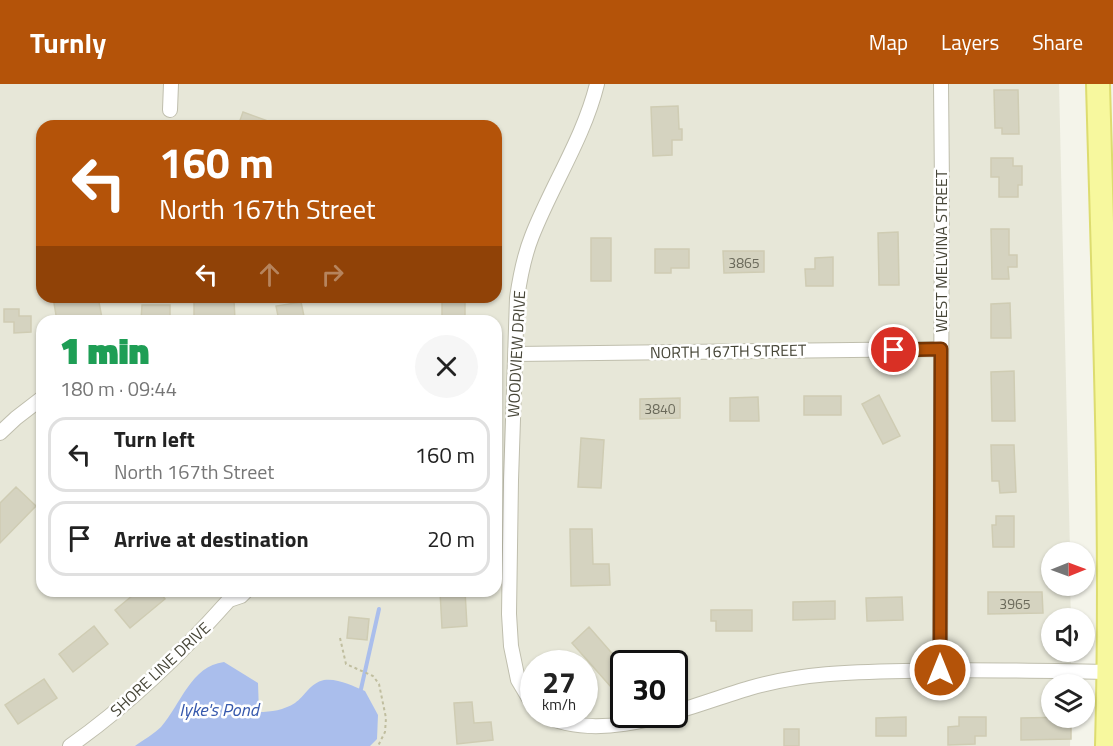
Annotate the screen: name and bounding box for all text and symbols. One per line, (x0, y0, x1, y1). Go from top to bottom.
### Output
text: Turnly (30, 21, 106, 64)
text: Map (869, 26, 908, 58)
text: Layers (941, 26, 999, 58)
text: Share (1032, 26, 1083, 58)
text: 160 m (159, 130, 274, 194)
icon: left (60, 144, 138, 222)
street label: WEST MELVINA STREET (929, 169, 953, 332)
text: North 167th Street (159, 188, 376, 229)
house number: 3865 (728, 252, 760, 273)
icon: left (190, 258, 223, 291)
icon: ahead (253, 258, 286, 291)
icon: right (316, 258, 349, 291)
street label: WOODVIEW DRIVE (501, 290, 531, 418)
text: 1 min (60, 323, 149, 378)
pin (868, 324, 919, 375)
icon: arrive (877, 333, 910, 366)
button: close (415, 335, 478, 398)
street label: NORTH 167TH STREET (650, 338, 807, 364)
text: 180 m · 09:44 (60, 373, 177, 404)
house number: 3840 (644, 398, 676, 419)
text: Turn left (114, 422, 195, 456)
icon: left (63, 438, 96, 471)
text: 160 m (415, 438, 475, 472)
text: North 167th Street (114, 456, 274, 487)
icon: arrive (63, 522, 96, 555)
text: Arrive at destination (114, 522, 309, 556)
text: 20 m (427, 522, 475, 556)
north arrow (1041, 542, 1095, 596)
map controls (1041, 542, 1095, 728)
house number: 3965 (999, 593, 1031, 614)
button: sound (1041, 608, 1095, 662)
street label: SHORE LINE DRIVE (105, 616, 216, 722)
position arrow (908, 638, 972, 702)
speed limit sign: 30 (610, 650, 688, 728)
text: 27 (542, 659, 576, 705)
button: layers (1041, 674, 1095, 728)
text: km/h (542, 693, 576, 716)
water label: Iyke's Pond (179, 696, 261, 723)

